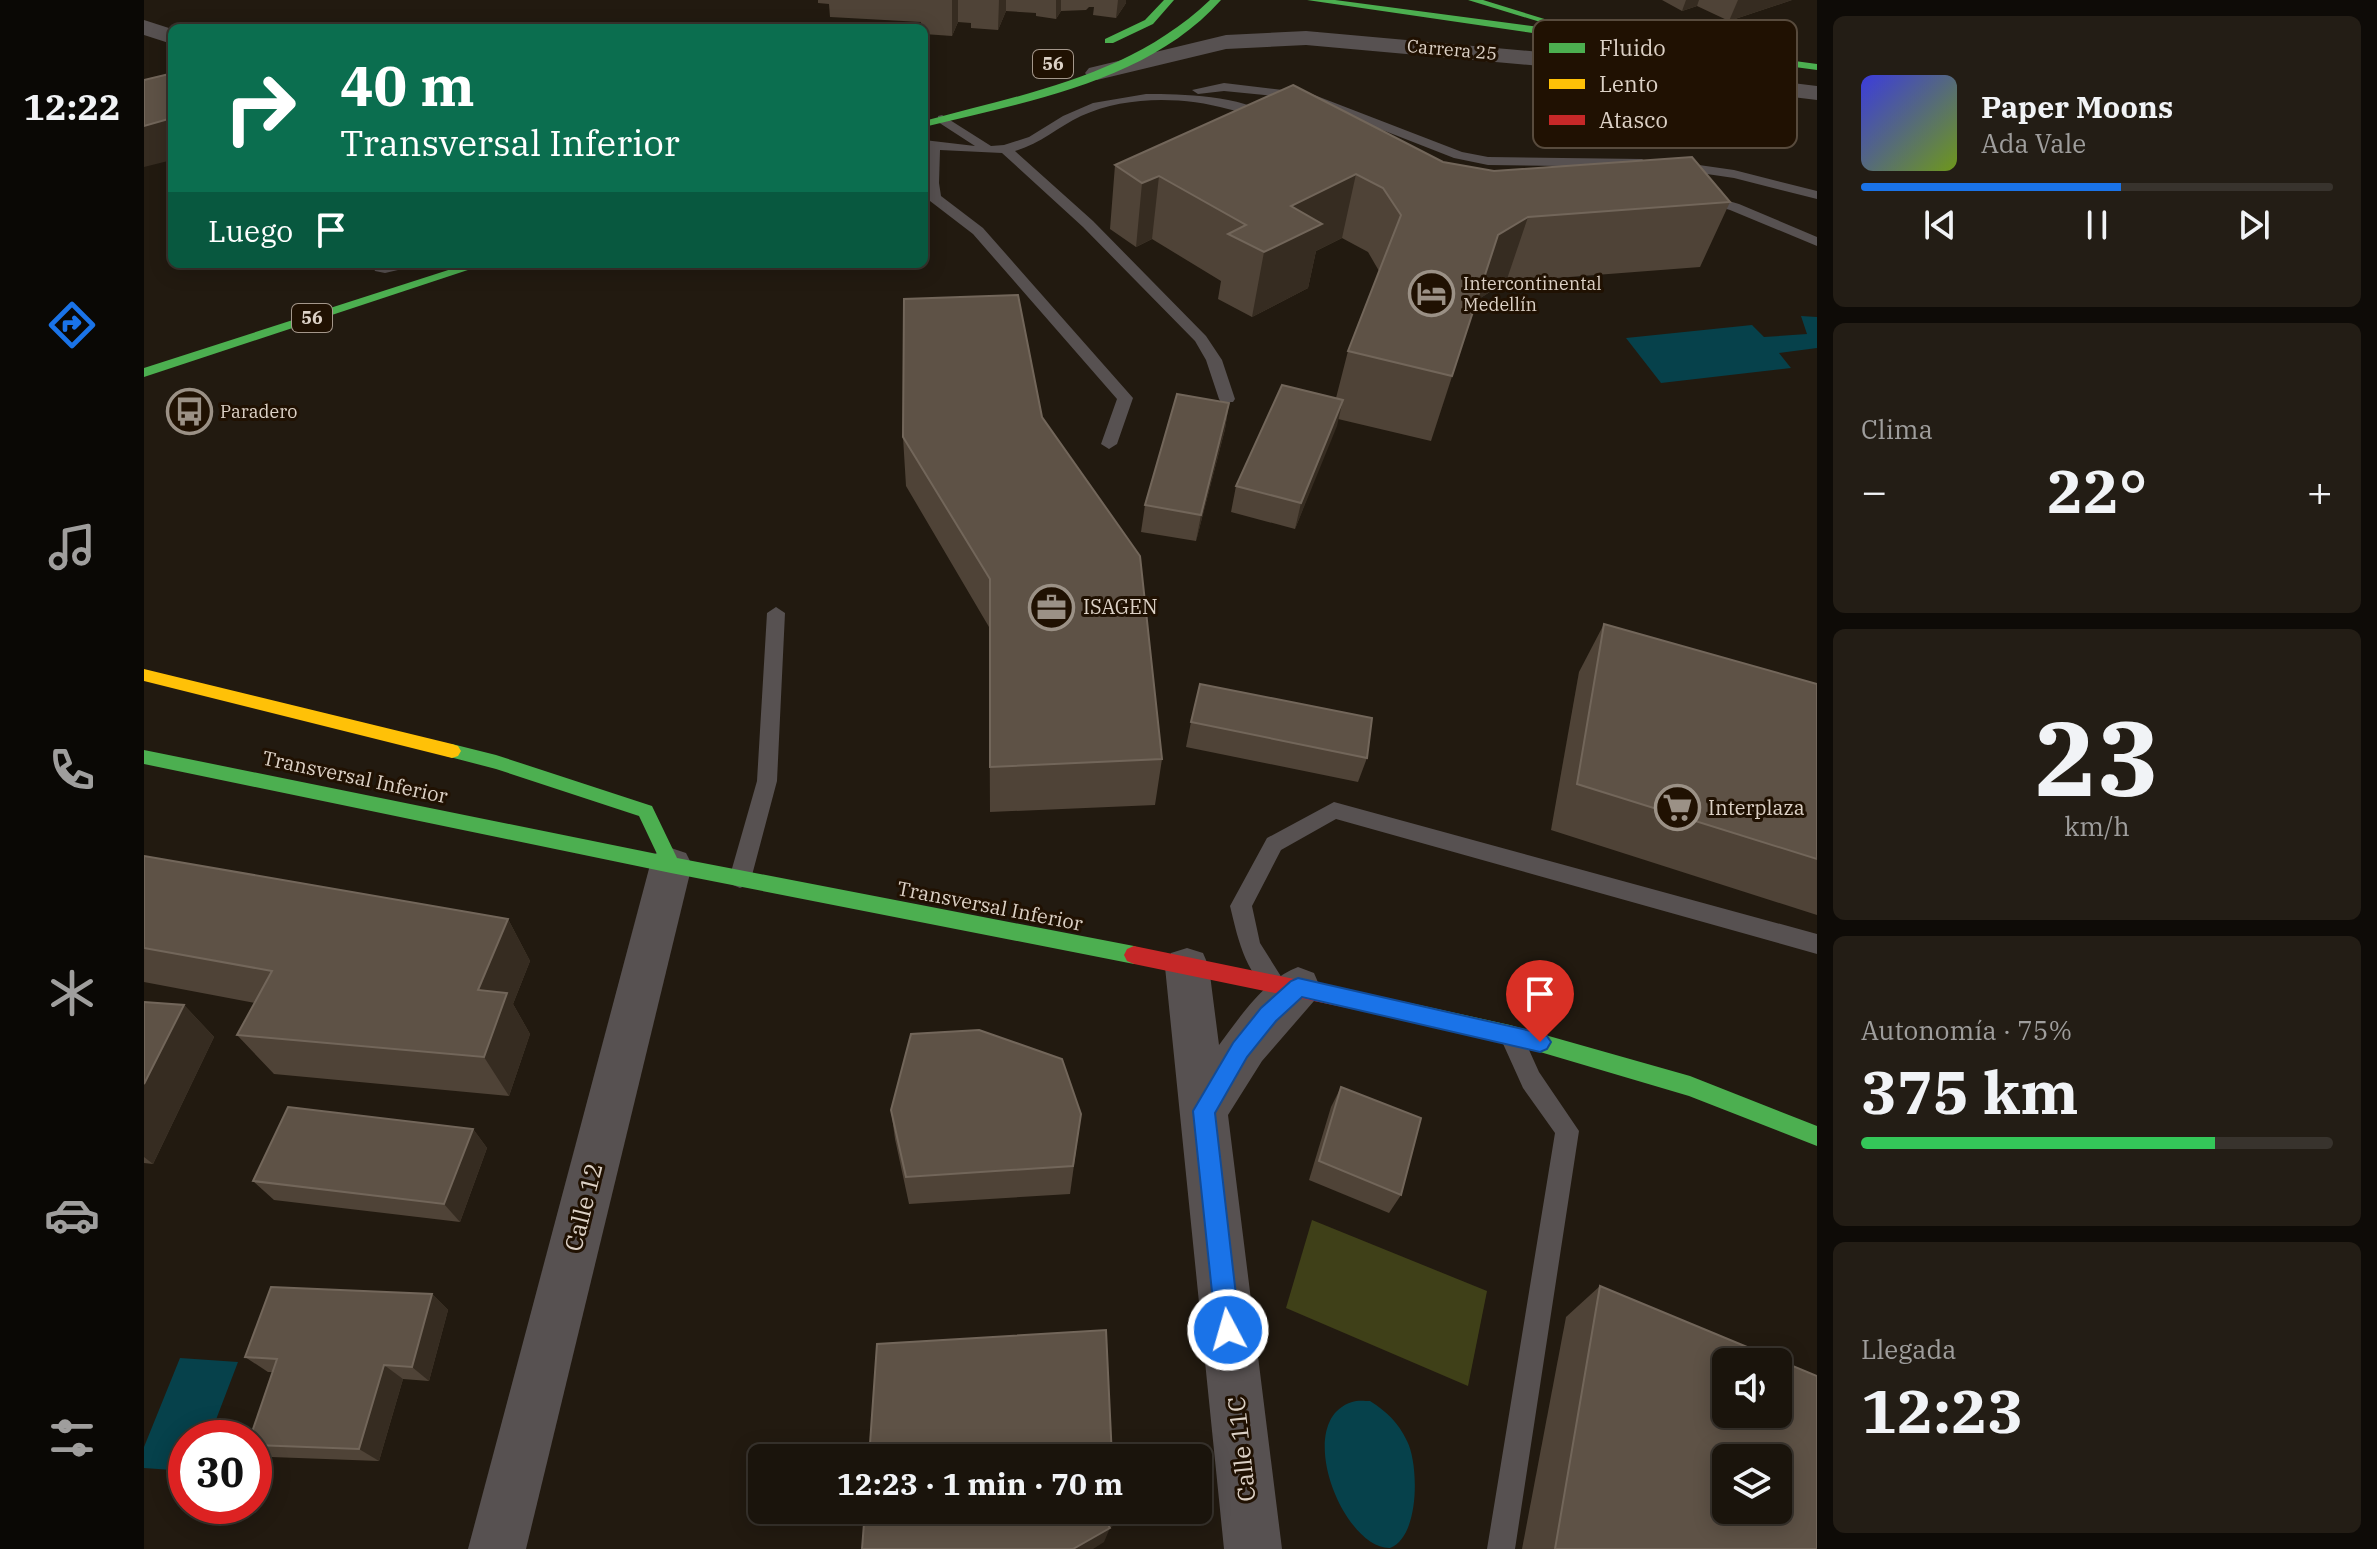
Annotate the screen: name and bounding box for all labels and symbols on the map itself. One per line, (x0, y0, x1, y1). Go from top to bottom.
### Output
legend (1533, 20, 1797, 148)
text: Fluido (1599, 33, 1666, 62)
street label: Carrera 25 (1406, 34, 1498, 65)
road number: 56 (1033, 50, 1073, 78)
text: Lento (1599, 69, 1658, 98)
text: Atasco (1599, 105, 1668, 134)
hotel icon: Intercontinental Medellín (1408, 270, 1456, 318)
place label: Intercontinental Medellín (1463, 272, 1602, 316)
road number: 56 (292, 304, 332, 332)
bus stop icon: Paradero (165, 388, 213, 436)
place label: Paradero (220, 400, 297, 423)
office icon: ISAGEN (1028, 583, 1076, 631)
place label: ISAGEN (1083, 593, 1158, 620)
street label: Transversal Inferior (260, 744, 450, 809)
supermarket icon: Interplaza (1653, 784, 1701, 832)
place label: Interplaza (1708, 794, 1805, 821)
street label: Transversal Inferior (895, 874, 1085, 937)
pin (1506, 960, 1574, 1042)
street label: Calle 12 (557, 1159, 609, 1254)
position arrow (1186, 1288, 1270, 1372)
street label: Calle 11C (1220, 1395, 1262, 1503)
speed limit sign: 30 (168, 1420, 272, 1524)

